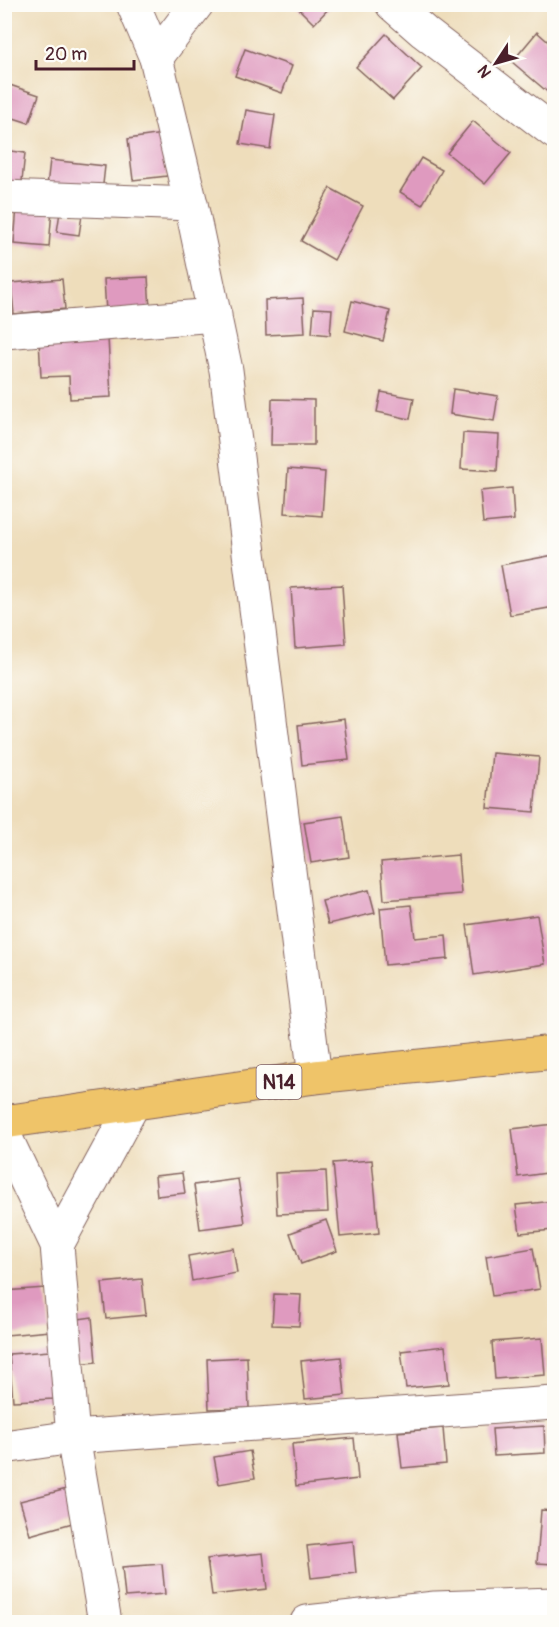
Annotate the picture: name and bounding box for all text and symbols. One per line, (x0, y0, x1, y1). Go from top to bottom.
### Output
scale bar (36, 33, 134, 71)
north arrow (466, 33, 526, 93)
text: 20 m (45, 43, 87, 66)
text: N (473, 61, 496, 81)
road number: N14 (256, 1065, 302, 1099)

